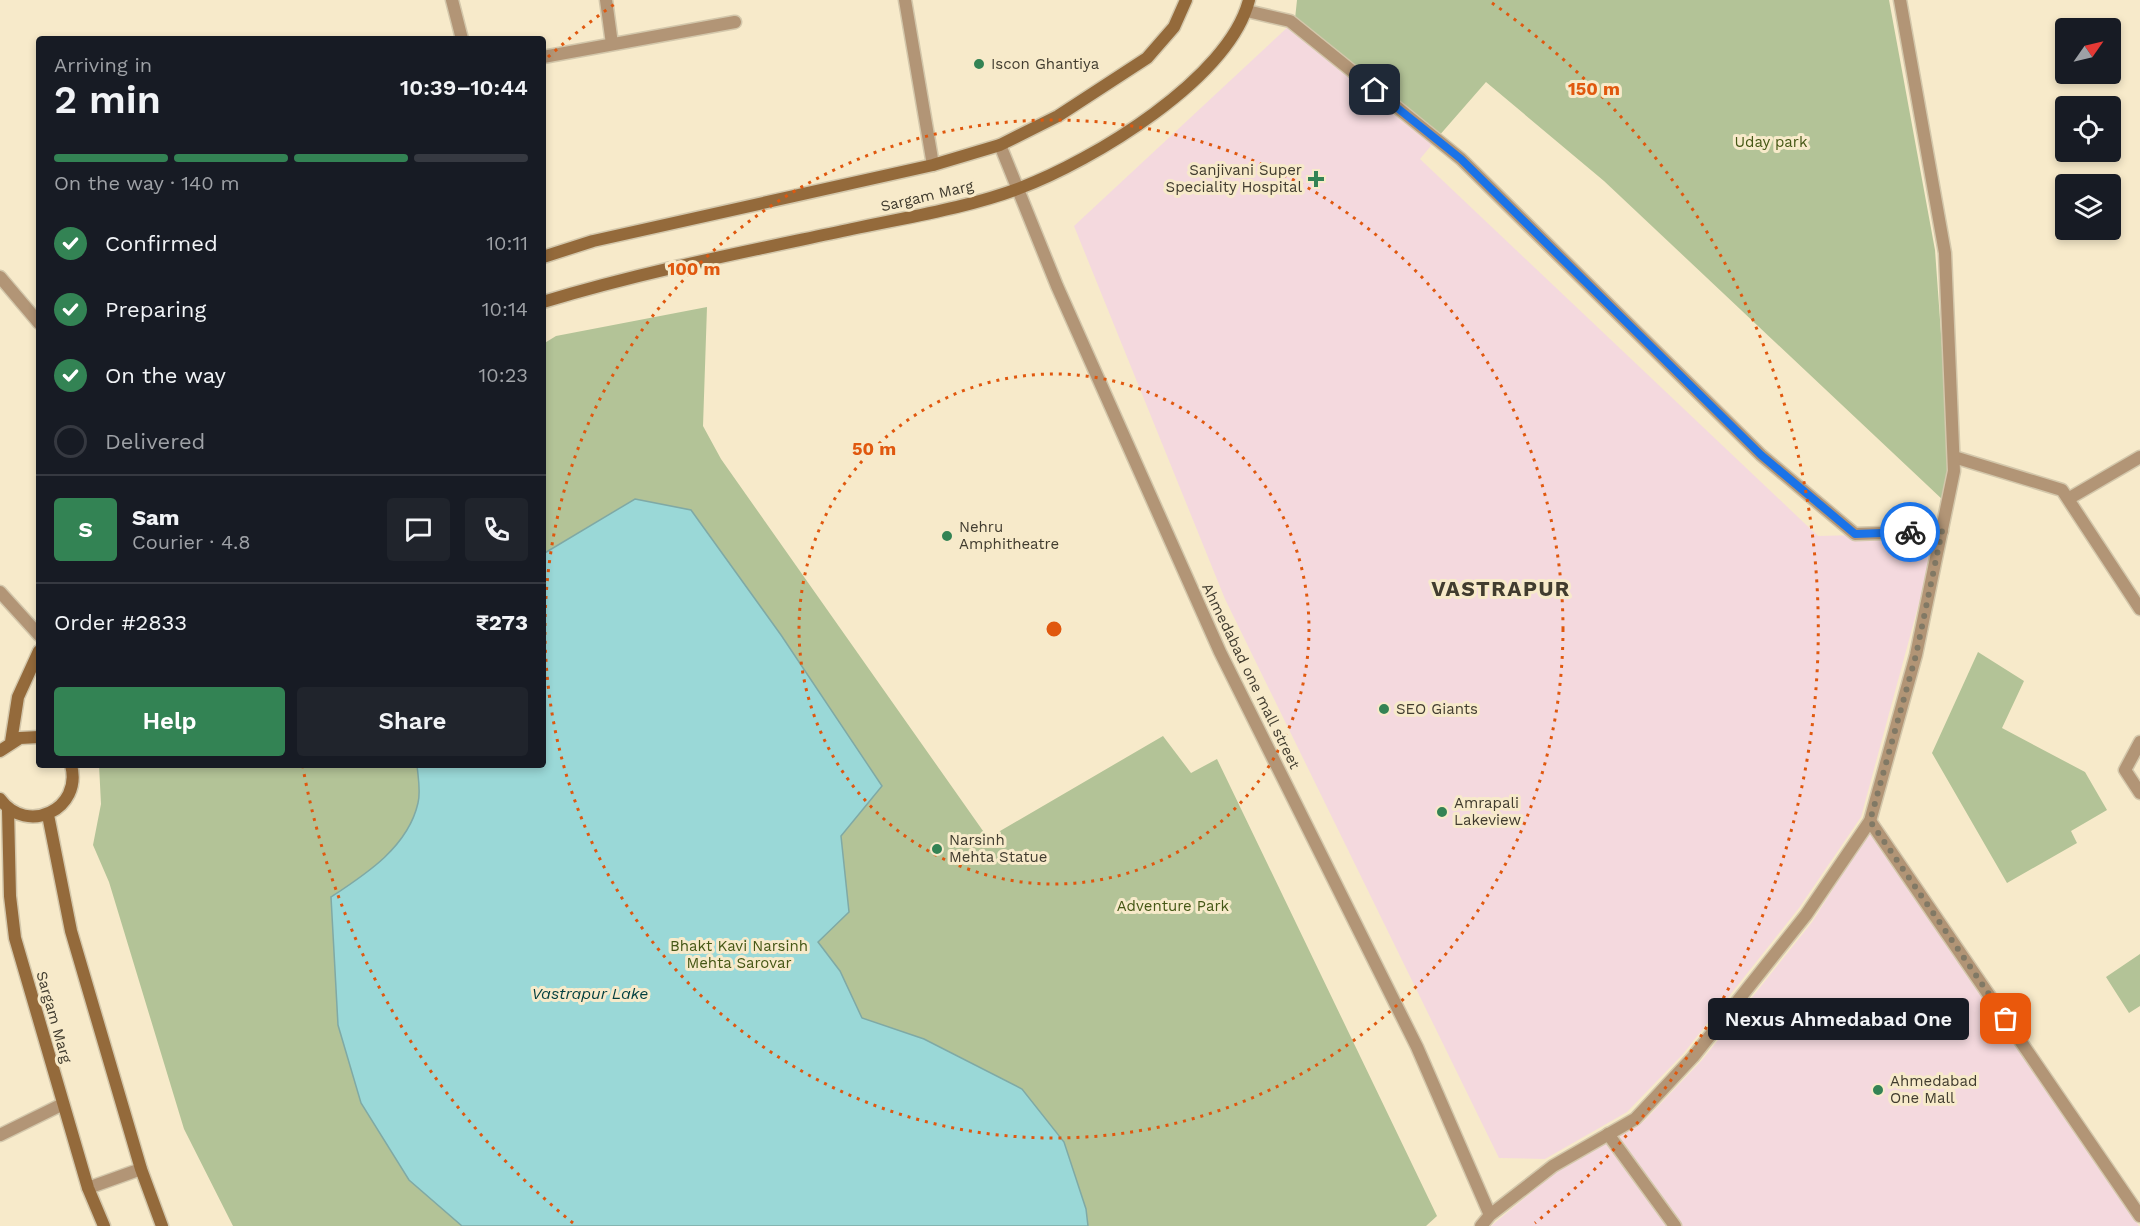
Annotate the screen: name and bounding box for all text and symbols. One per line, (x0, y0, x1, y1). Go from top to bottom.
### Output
north arrow (2055, 18, 2121, 84)
map controls (2055, 18, 2121, 240)
text: Arriving in (54, 53, 152, 77)
place label: Iscon Ghantiya (991, 55, 1100, 73)
marker: Iscon Ghantiya (972, 57, 986, 71)
pin (1349, 64, 1400, 115)
icon: home (1358, 73, 1391, 106)
text: 10:39–10:44 (400, 75, 528, 100)
text: 2 min (54, 77, 161, 122)
text: 150 m (1568, 78, 1620, 99)
button: locate (2055, 96, 2121, 162)
park label: Uday park (1735, 133, 1808, 151)
place label: Sanjivani Super Speciality Hospital (1166, 161, 1302, 196)
marker: Sanjivani Super Speciality Hospital (1307, 170, 1325, 188)
text: On the way · 140 m (54, 171, 240, 195)
button: layers (2055, 174, 2121, 240)
street label: Sargam Marg (879, 177, 975, 215)
icon: check (54, 227, 87, 260)
text: Confirmed (105, 231, 218, 256)
text: 10:11 (486, 231, 528, 255)
text: 100 m (667, 258, 721, 279)
icon: check (54, 293, 87, 326)
text: Preparing (105, 297, 206, 322)
text: 10:14 (482, 297, 528, 321)
icon: check (54, 359, 87, 392)
text: On the way (105, 363, 226, 388)
text: 10:23 (479, 363, 528, 387)
text: Delivered (105, 429, 205, 454)
text: 50 m (852, 438, 896, 459)
button: chat (387, 498, 450, 561)
button: phone (465, 498, 528, 561)
courier (1880, 502, 1940, 562)
text: Sam (132, 505, 180, 530)
icon: bike (1894, 516, 1927, 549)
text: S (78, 517, 93, 542)
place label: Nehru Amphitheatre (959, 518, 1059, 553)
marker: Nehru Amphitheatre (940, 529, 954, 543)
text: Courier · 4.8 (132, 530, 251, 554)
district label: VASTRAPUR (1431, 576, 1571, 601)
street label: Ahmedabad one mall street (1198, 580, 1304, 772)
text: Order #2833 (54, 610, 187, 635)
text: ₹273 (476, 610, 528, 635)
centre of rings (1044, 619, 1064, 639)
button: Help (54, 687, 285, 756)
button: Share (297, 687, 528, 756)
place label: SEO Giants (1396, 700, 1478, 718)
marker: SEO Giants (1377, 702, 1391, 716)
place label: Amrapali Lakeview (1454, 794, 1521, 829)
marker: Amrapali Lakeview (1435, 805, 1449, 819)
place label: Narsinh Mehta Statue (949, 831, 1047, 866)
marker: Narsinh Mehta Statue (930, 842, 944, 856)
park label: Adventure Park (1117, 897, 1230, 915)
park label: Bhakt Kavi Narsinh Mehta Sarovar (670, 937, 808, 972)
street label: Sargam Marg (32, 969, 76, 1065)
water label: Vastrapur Lake (532, 984, 648, 1003)
pin (1980, 993, 2031, 1044)
callout: Nexus Ahmedabad One (1709, 998, 1970, 1040)
icon: bag (1989, 1002, 2022, 1035)
text: Nexus Ahmedabad One (1725, 1007, 1952, 1031)
place label: Ahmedabad One Mall (1890, 1072, 1977, 1107)
marker: Ahmedabad One Mall (1871, 1083, 1885, 1097)

